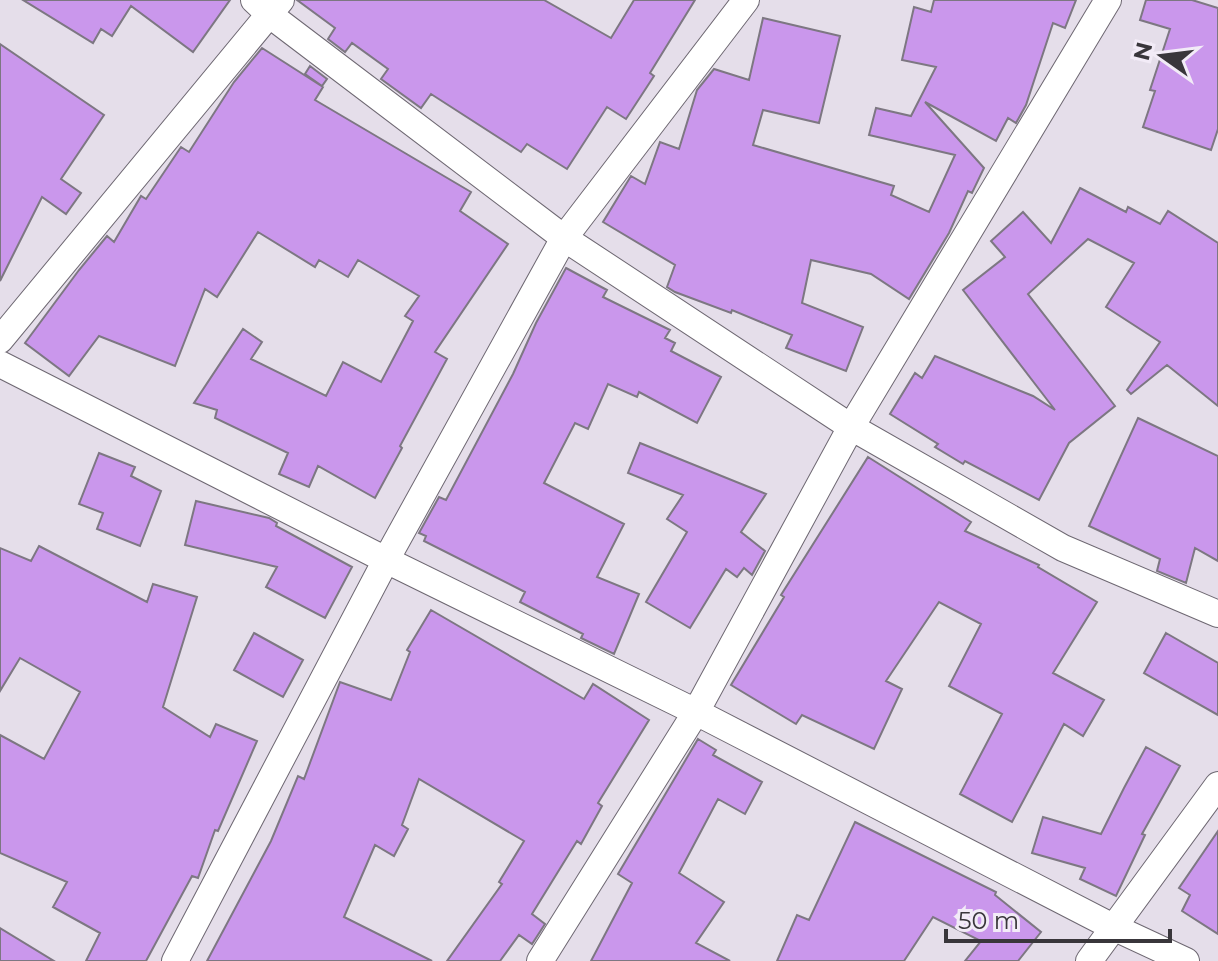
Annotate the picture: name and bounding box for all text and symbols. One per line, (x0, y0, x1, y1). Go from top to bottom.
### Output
north arrow (1122, 16, 1202, 96)
text: N (1128, 39, 1158, 63)
scale bar (946, 893, 1170, 943)
text: 50 m (958, 906, 1019, 935)

